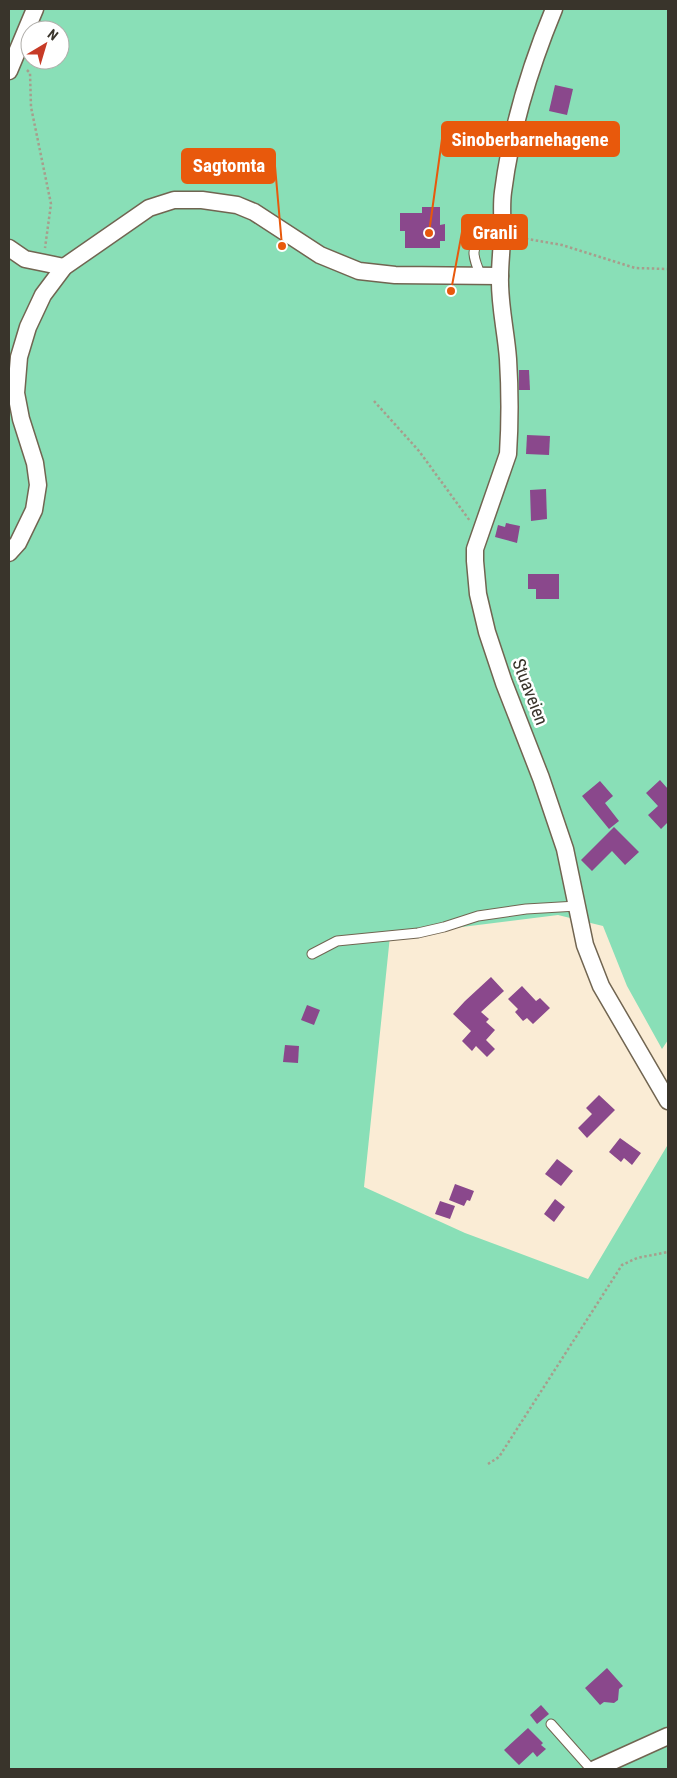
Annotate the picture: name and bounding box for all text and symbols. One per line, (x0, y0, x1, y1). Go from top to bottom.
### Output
north arrow (20, 20, 70, 70)
text: N (45, 26, 61, 44)
callout: Sinoberbarnehagene (442, 122, 619, 156)
text: Sinoberbarnehagene (451, 128, 609, 151)
callout: Sagtomta (182, 149, 275, 183)
text: Sagtomta (193, 154, 265, 177)
callout: Granli (462, 215, 527, 249)
text: Granli (472, 221, 518, 244)
street label: Stuaveien (508, 656, 553, 728)

